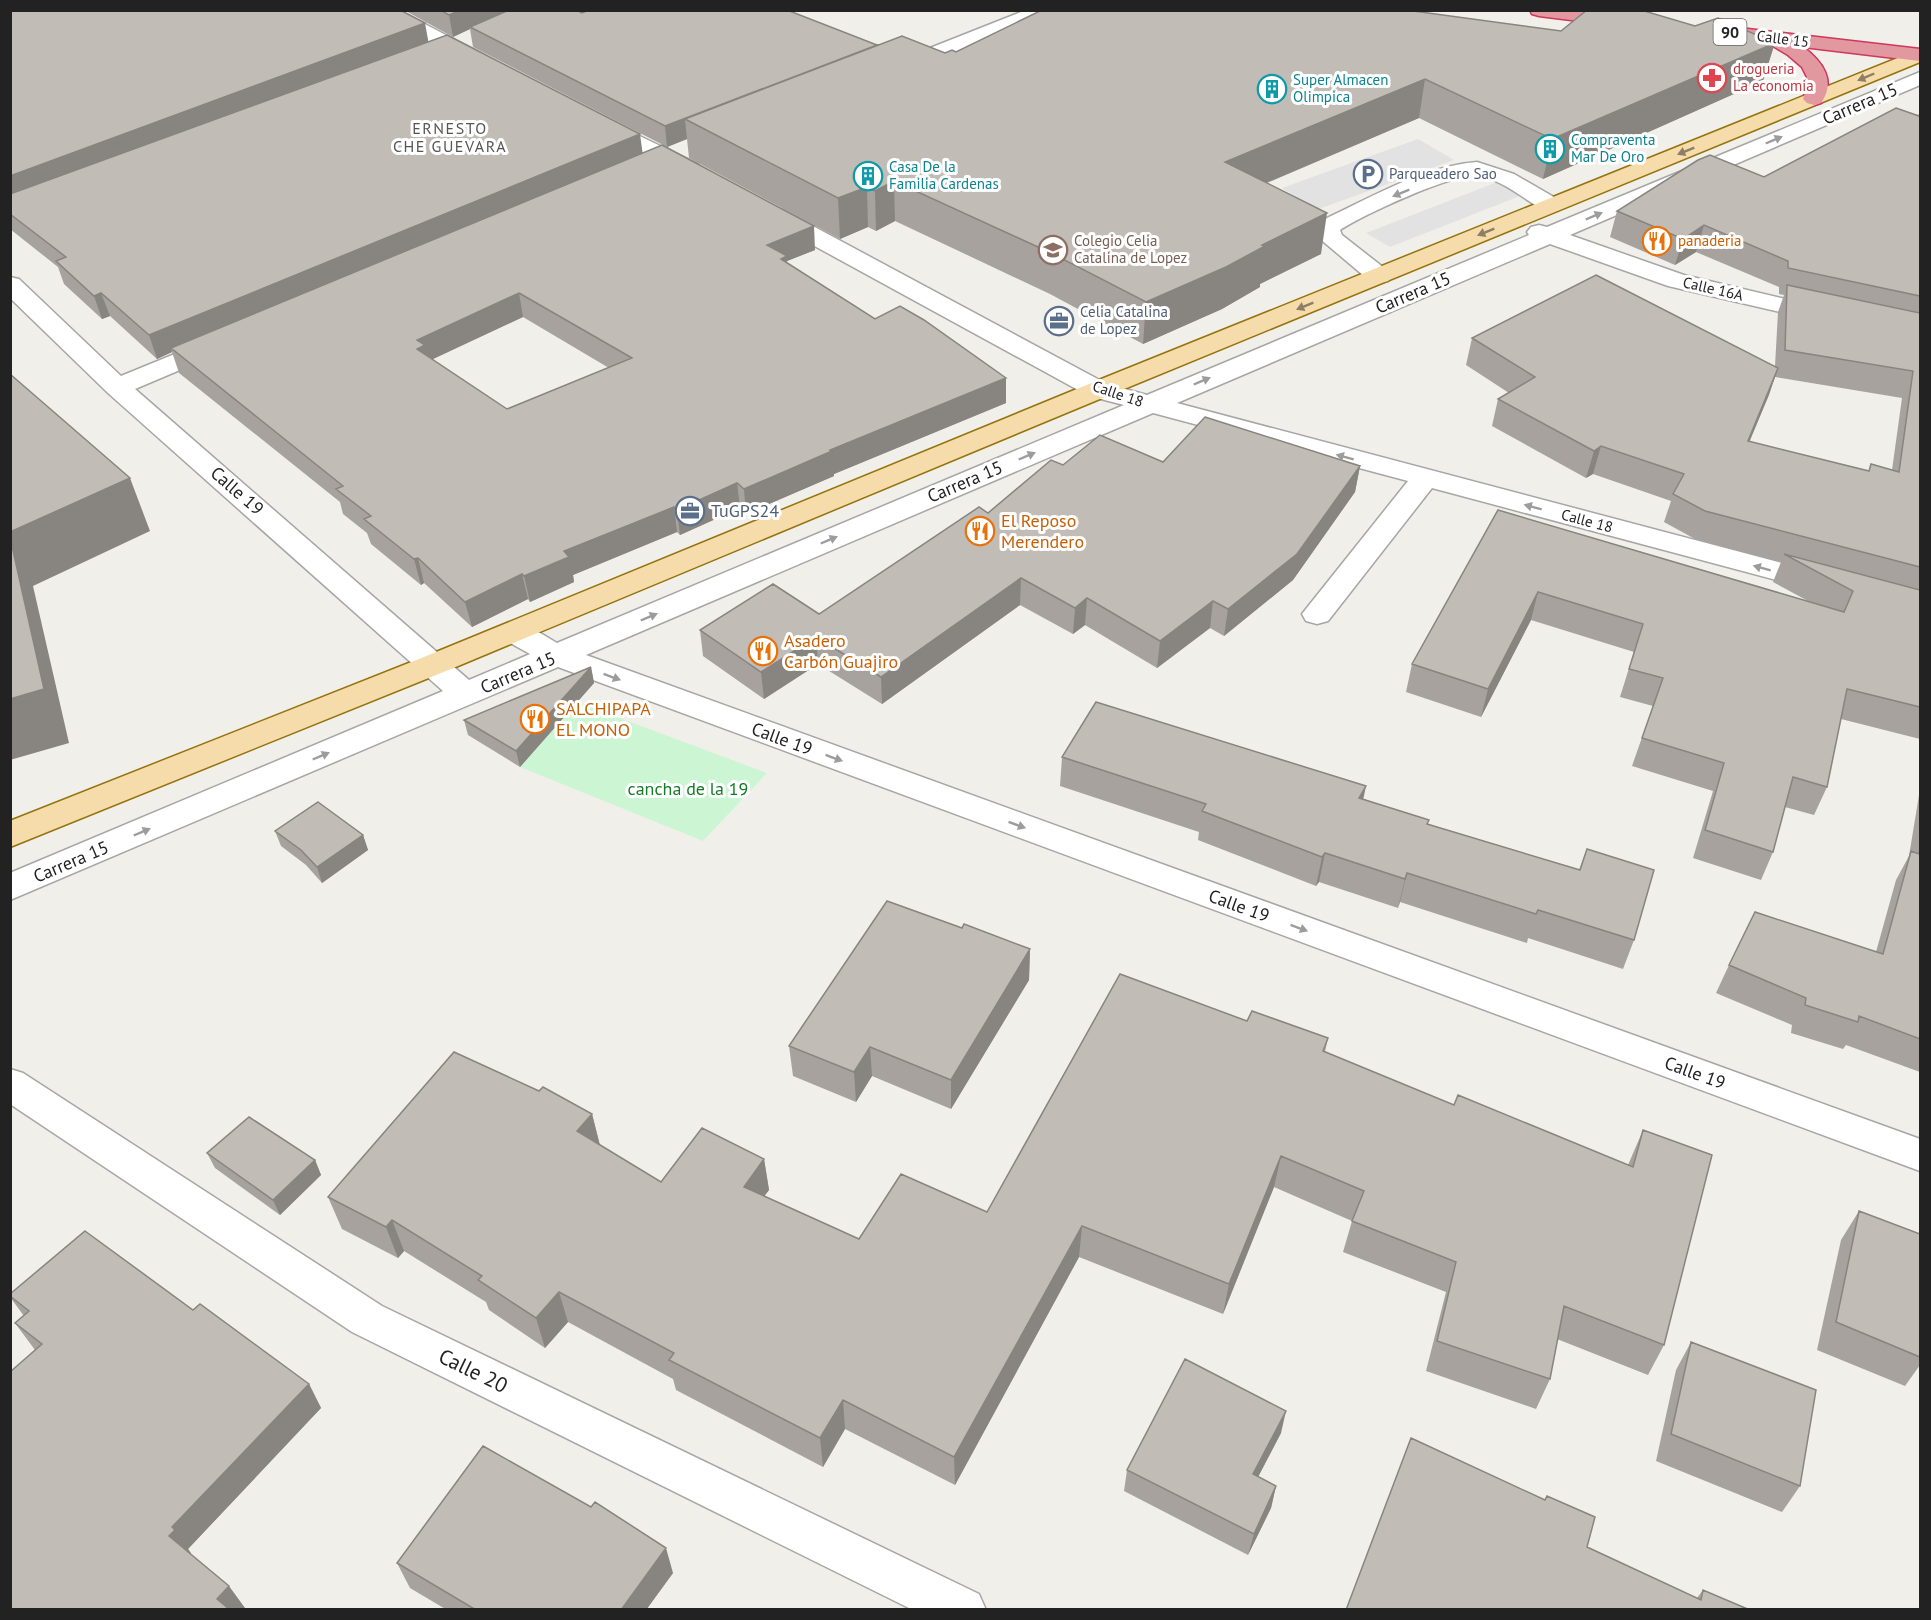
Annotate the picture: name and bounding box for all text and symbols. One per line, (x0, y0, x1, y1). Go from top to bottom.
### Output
road number: 90 (1714, 19, 1746, 45)
street label: Calle 15 (1756, 26, 1810, 51)
place label: drogueria La economia (1733, 59, 1814, 95)
pharmacy icon: drogueria La economia (1696, 62, 1728, 94)
place label: Super Almacen Olimpica (1293, 70, 1388, 106)
building icon: Super Almacen Olimpica (1256, 73, 1288, 105)
one-way arrow (1858, 73, 1875, 82)
street label: Carrera 15 (1819, 77, 1901, 130)
district label: ERNESTO CHE GUEVARA (393, 118, 507, 156)
place label: Compraventa Mar De Oro (1571, 130, 1655, 166)
building icon: Compraventa Mar De Oro (1534, 133, 1566, 165)
one-way arrow (1765, 135, 1783, 144)
one-way arrow (1677, 147, 1695, 156)
place label: Casa De la Familia Cardenas (889, 157, 999, 193)
parking icon: Parqueadero Sao (1352, 158, 1384, 190)
building icon: Casa De la Familia Cardenas (852, 160, 884, 192)
place label: Parqueadero Sao (1389, 164, 1497, 183)
one-way arrow (1392, 189, 1410, 198)
one-way arrow (1586, 211, 1604, 221)
restaurant icon: panaderia (1641, 225, 1673, 257)
one-way arrow (1476, 227, 1494, 237)
place label: Colegio Celia Catalina de Lopez (1074, 231, 1187, 267)
place label: panaderia (1678, 231, 1741, 250)
school or university icon: Colegio Celia Catalina de Lopez (1037, 234, 1069, 266)
street label: Carrera 15 (1372, 266, 1454, 319)
street label: Calle 16A (1681, 272, 1745, 305)
place label: Celia Catalina de Lopez (1080, 302, 1168, 338)
one-way arrow (1296, 302, 1314, 311)
office icon: Celia Catalina de Lopez (1043, 305, 1075, 337)
street label: Calle 18 (1090, 376, 1146, 411)
one-way arrow (1193, 377, 1210, 386)
one-way arrow (1019, 451, 1037, 461)
one-way arrow (1336, 451, 1354, 461)
street label: Carrera 15 (924, 455, 1006, 508)
street label: Calle 19 (206, 461, 269, 520)
office icon: TuGPS24 (674, 495, 706, 527)
place label: TuGPS24 (711, 499, 779, 522)
one-way arrow (1524, 502, 1542, 511)
street label: Calle 18 (1559, 505, 1615, 536)
place label: El Reposo Merendero (1001, 509, 1084, 553)
restaurant icon: El Reposo Merendero (964, 515, 996, 547)
one-way arrow (820, 536, 837, 545)
one-way arrow (1753, 563, 1771, 572)
one-way arrow (641, 612, 659, 622)
place label: Asadero Carbón Guajiro (784, 629, 898, 673)
restaurant icon: Asadero Carbón Guajiro (747, 635, 779, 667)
street label: Carrera 15 (477, 646, 559, 699)
one-way arrow (603, 672, 621, 682)
place label: SALCHIPAPA EL MONO (556, 697, 651, 741)
restaurant icon: SALCHIPAPA EL MONO (519, 703, 551, 735)
street label: Calle 19 (749, 717, 816, 760)
one-way arrow (313, 751, 331, 761)
one-way arrow (825, 753, 843, 763)
park label: cancha de la 19 (628, 777, 748, 800)
one-way arrow (1009, 820, 1027, 830)
one-way arrow (133, 827, 151, 837)
street label: Carrera 15 (30, 835, 112, 888)
street label: Calle 19 (1206, 884, 1273, 927)
one-way arrow (1290, 923, 1308, 933)
street label: Calle 19 (1662, 1051, 1729, 1094)
street label: Calle 20 (434, 1342, 512, 1399)

